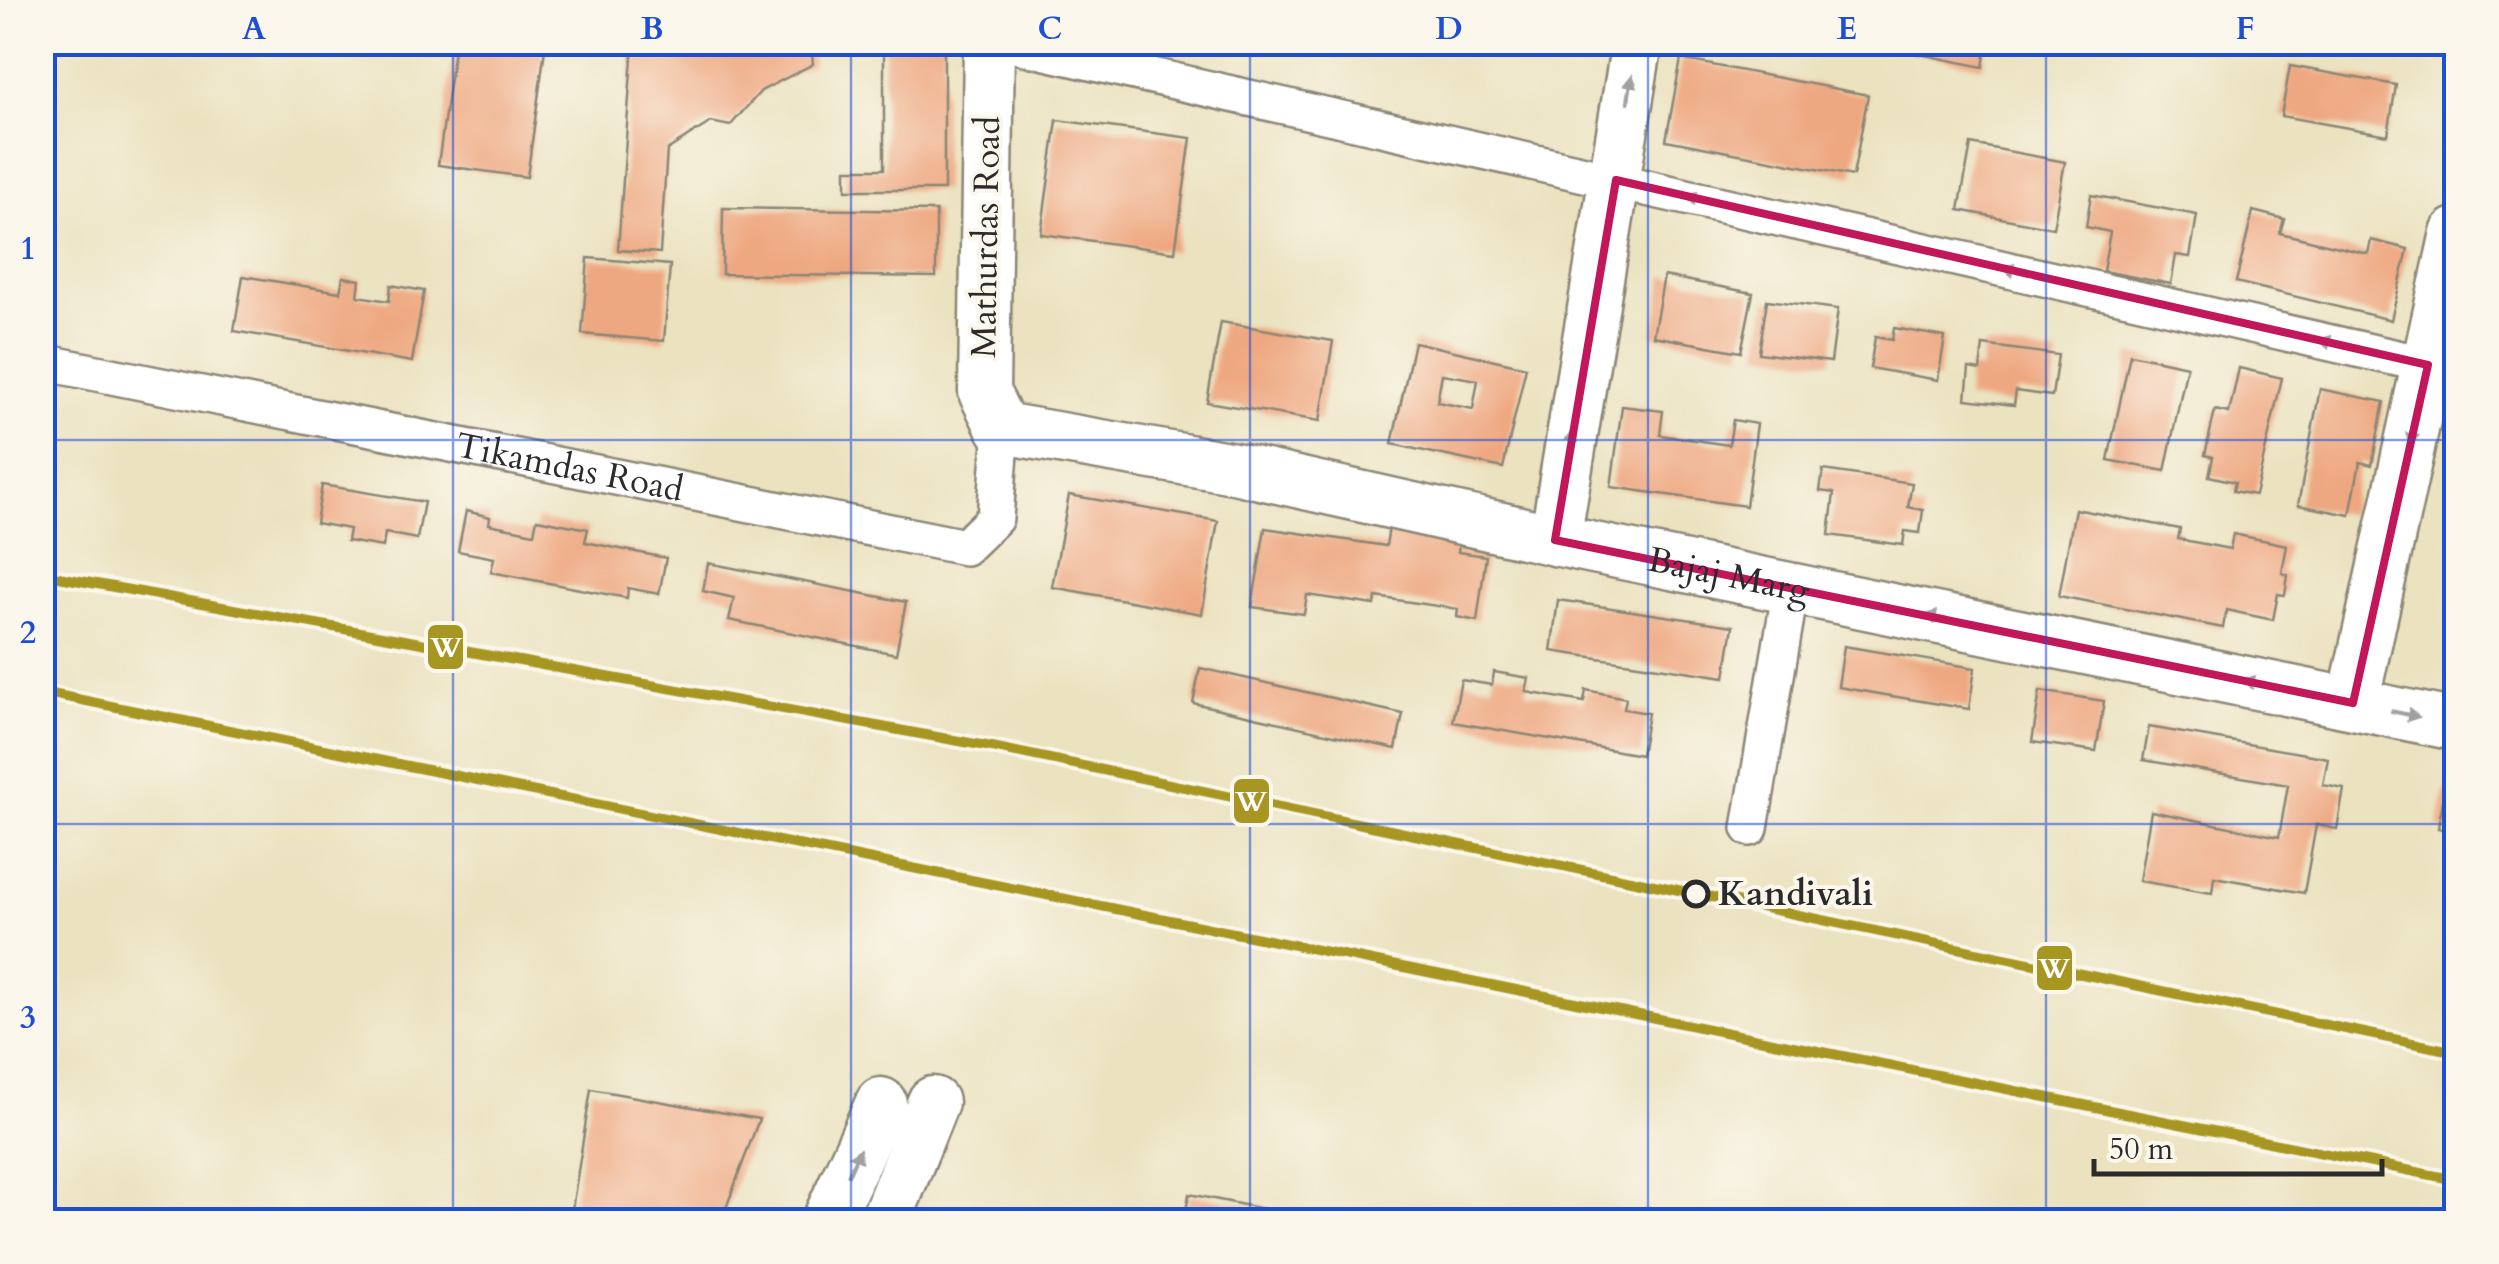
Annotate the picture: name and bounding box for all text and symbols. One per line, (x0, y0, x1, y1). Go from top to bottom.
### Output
text: A (242, 7, 266, 51)
text: B (640, 7, 664, 51)
text: C (1038, 7, 1062, 51)
text: D (1435, 7, 1463, 51)
text: E (1837, 7, 1857, 51)
text: F (2236, 7, 2254, 51)
one-way arrow (1623, 72, 1638, 104)
street label: Mathurdas Road (960, 115, 1012, 358)
one-way arrow (1683, 191, 1714, 206)
text: 1 (20, 227, 36, 271)
one-way arrow (2000, 263, 2031, 278)
one-way arrow (2317, 335, 2348, 350)
one-way arrow (2405, 416, 2421, 447)
street label: Tikamdas Road (452, 422, 688, 514)
one-way arrow (1564, 428, 1579, 459)
street label: Bajaj Marg (1644, 536, 1814, 616)
one-way arrow (1923, 609, 1954, 625)
text: 2 (20, 611, 36, 655)
line badge: W (426, 623, 465, 671)
text: W (429, 629, 463, 667)
one-way arrow (2242, 675, 2273, 691)
one-way arrow (2390, 707, 2421, 723)
line badge: W (1232, 777, 1271, 825)
text: W (1234, 783, 1268, 821)
place label: Kandivali (1718, 870, 1873, 918)
marker: Kandivali (1683, 881, 1709, 907)
line badge: W (2035, 944, 2074, 992)
text: W (2037, 950, 2071, 988)
text: 3 (20, 996, 36, 1040)
scale bar (2094, 1114, 2382, 1176)
text: 50 m (2109, 1129, 2174, 1170)
one-way arrow (846, 1147, 862, 1177)

